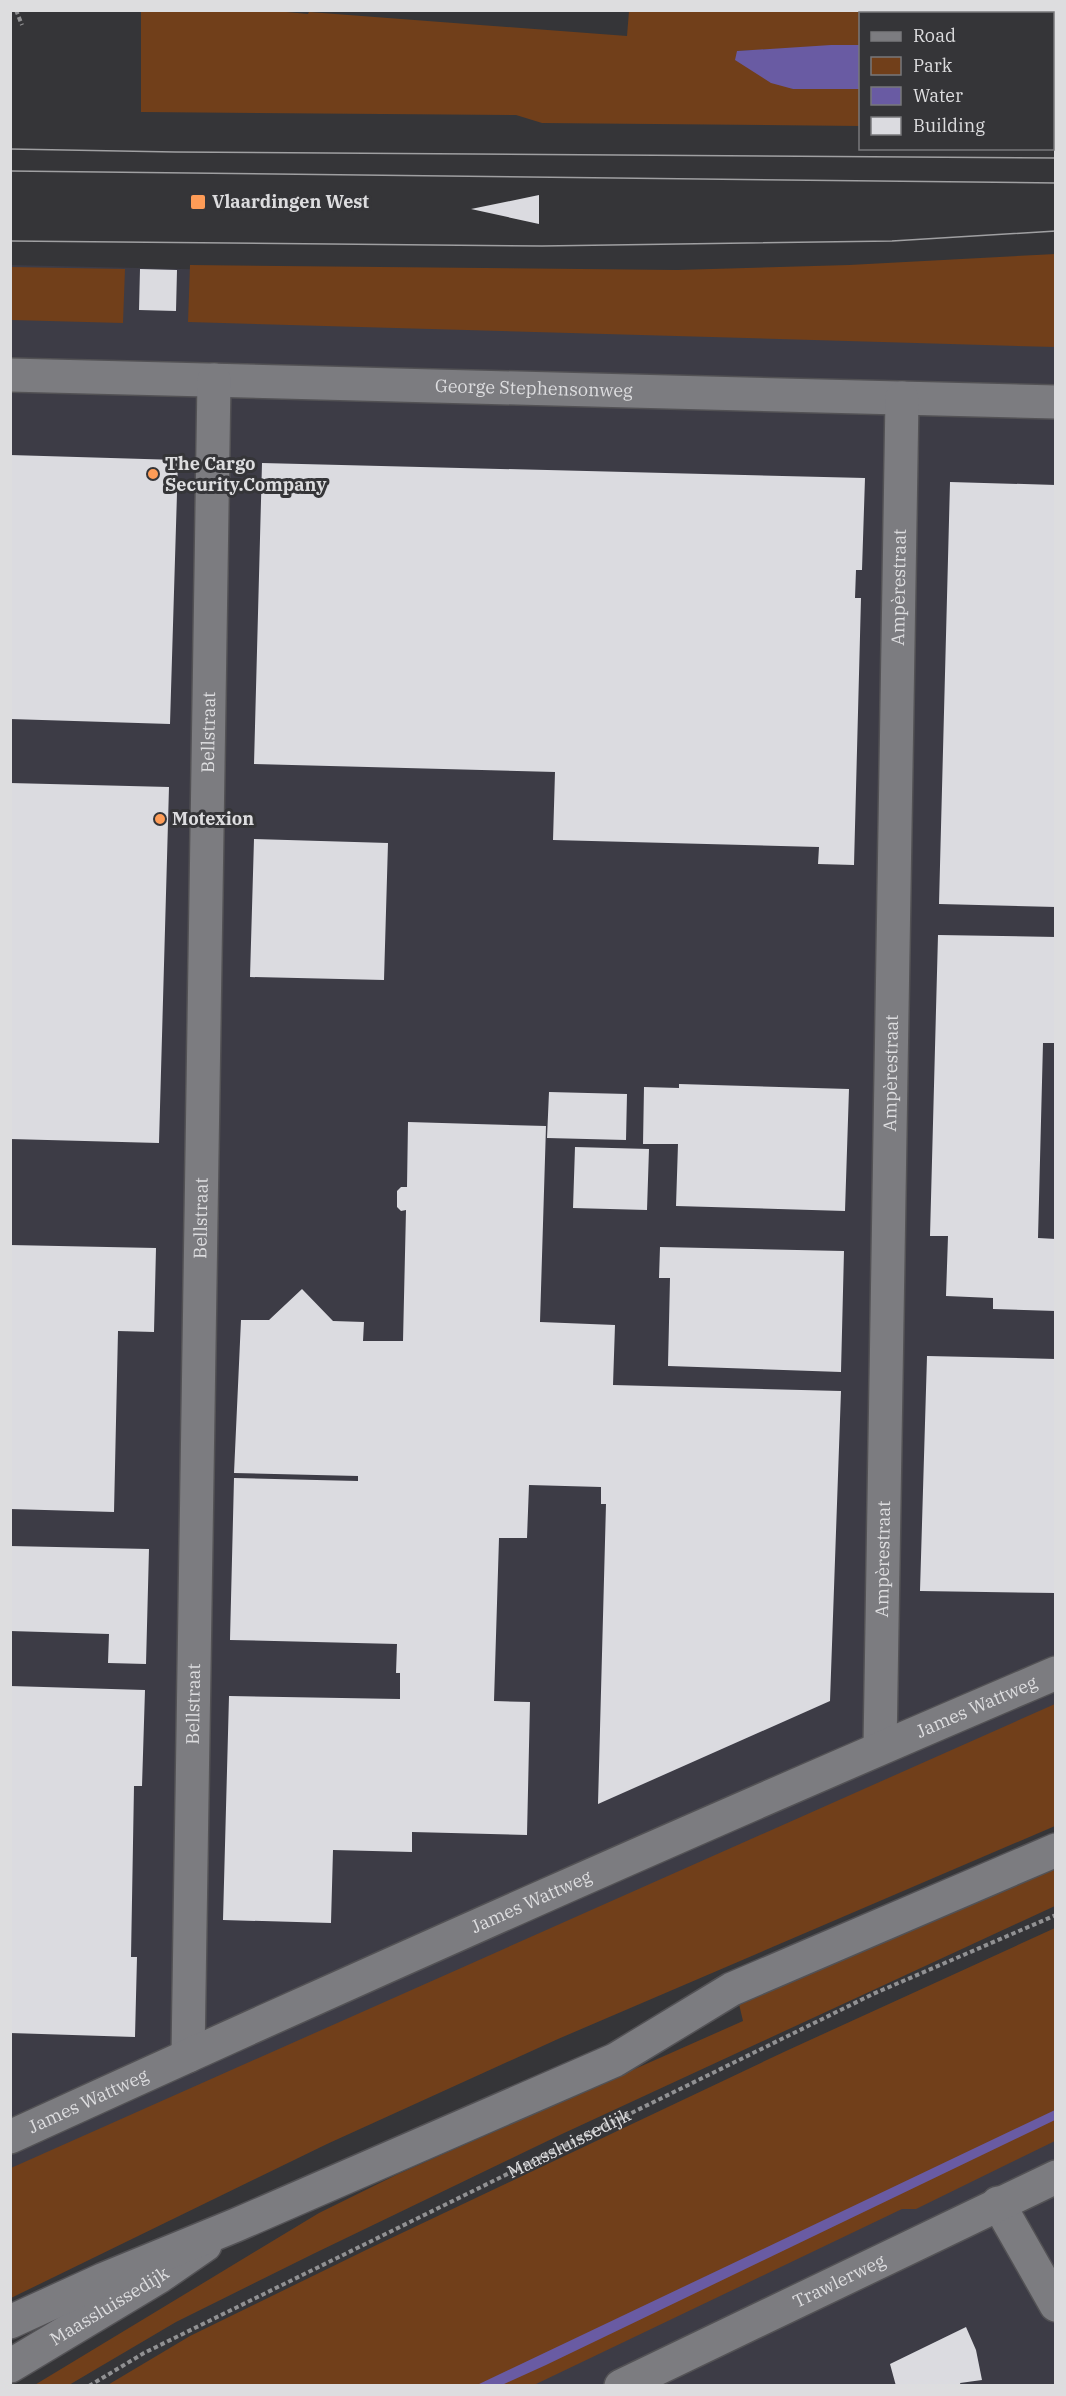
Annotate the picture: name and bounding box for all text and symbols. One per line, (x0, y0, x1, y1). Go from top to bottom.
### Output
legend (859, 12, 1054, 150)
text: Road (913, 24, 956, 47)
text: Park (913, 54, 953, 77)
text: Water (913, 84, 963, 107)
text: Building (913, 114, 985, 137)
place label: Vlaardingen West (212, 190, 369, 213)
marker: Vlaardingen West (189, 193, 207, 211)
street label: George Stephensonweg (435, 374, 633, 402)
place label: The Cargo Security.Company (165, 452, 327, 496)
marker: The Cargo Security.Company (146, 467, 160, 481)
street label: Ampèrestraat (886, 529, 911, 646)
street label: Bellstraat (196, 691, 220, 773)
place label: Motexion (172, 807, 254, 830)
marker: Motexion (153, 812, 167, 826)
street label: Ampèrestraat (878, 1014, 903, 1132)
street label: Bellstraat (188, 1177, 213, 1259)
street label: Ampèrestraat (870, 1500, 895, 1618)
street label: Bellstraat (181, 1663, 205, 1745)
street label: James Wattweg (912, 1670, 1041, 1743)
street label: James Wattweg (467, 1864, 595, 1938)
street label: James Wattweg (24, 2063, 152, 2138)
street label: Maassluissedijk (503, 2103, 635, 2183)
street label: Trawlerweg (789, 2249, 889, 2313)
street label: Maassluissedijk (45, 2261, 174, 2350)

